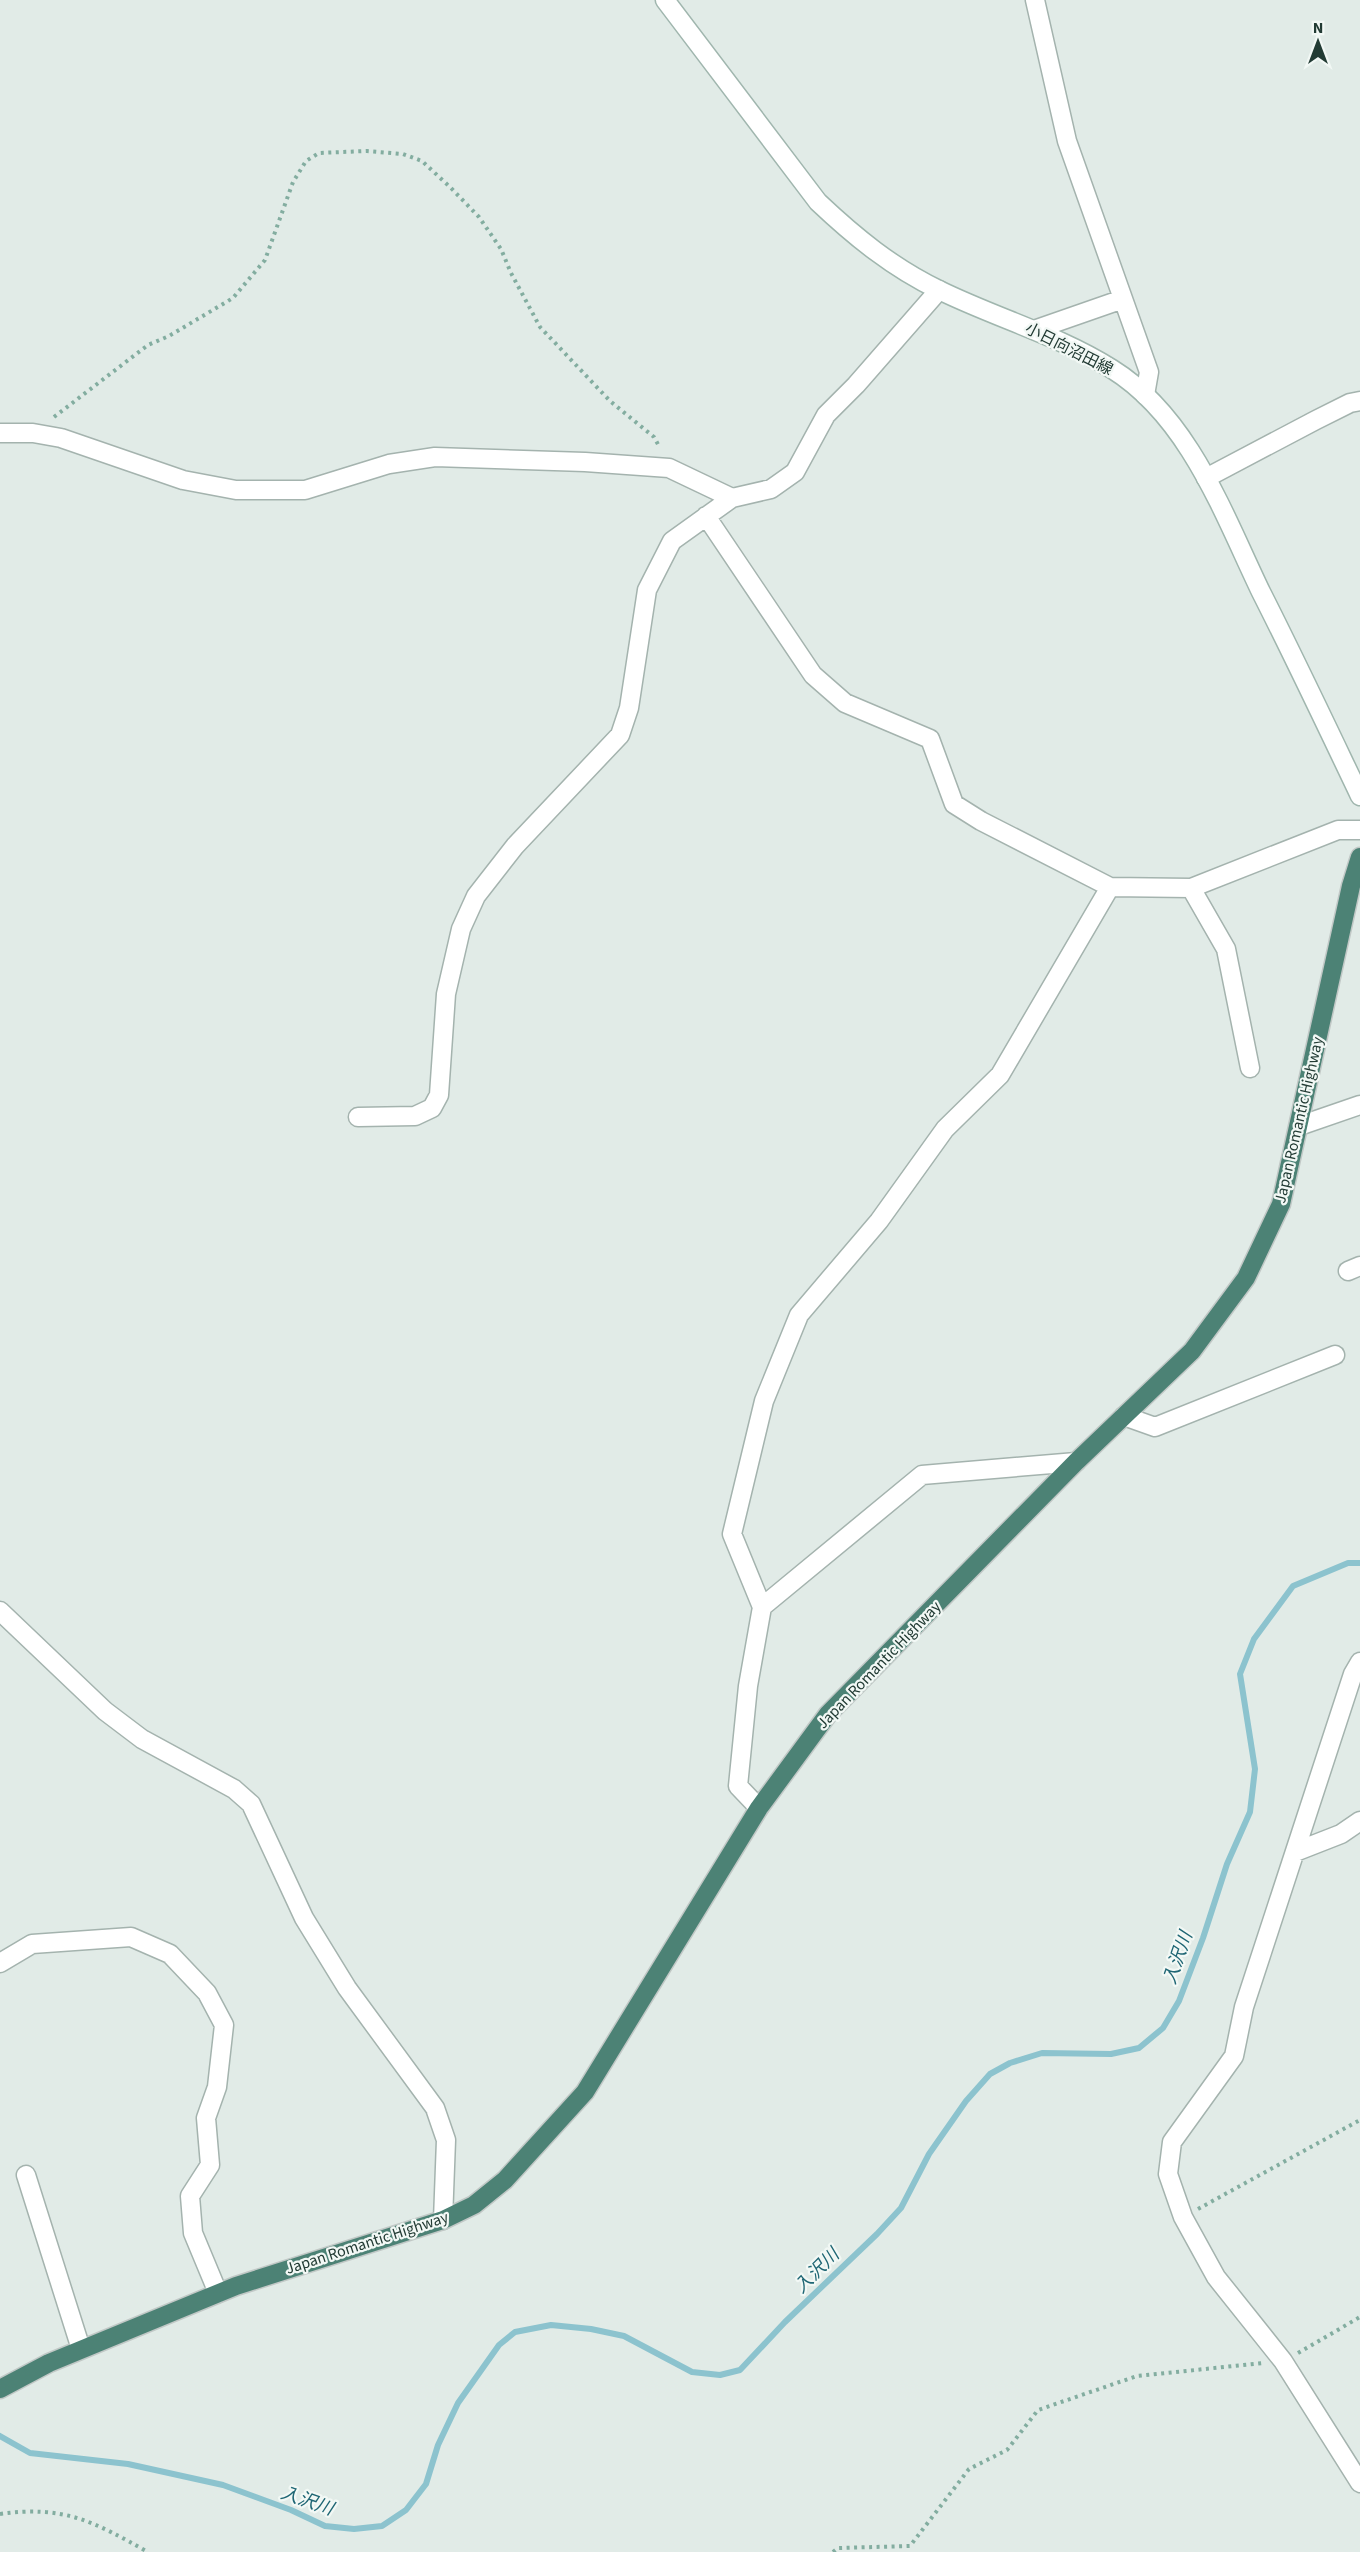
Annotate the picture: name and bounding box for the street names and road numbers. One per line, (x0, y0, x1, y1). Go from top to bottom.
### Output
street label: 小日向沼田線 (1021, 317, 1117, 381)
street label: Japan Romantic Highway (1269, 1034, 1329, 1205)
street label: Japan Romantic Highway (812, 1596, 946, 1734)
street label: Japan Romantic Highway (283, 2206, 452, 2280)

